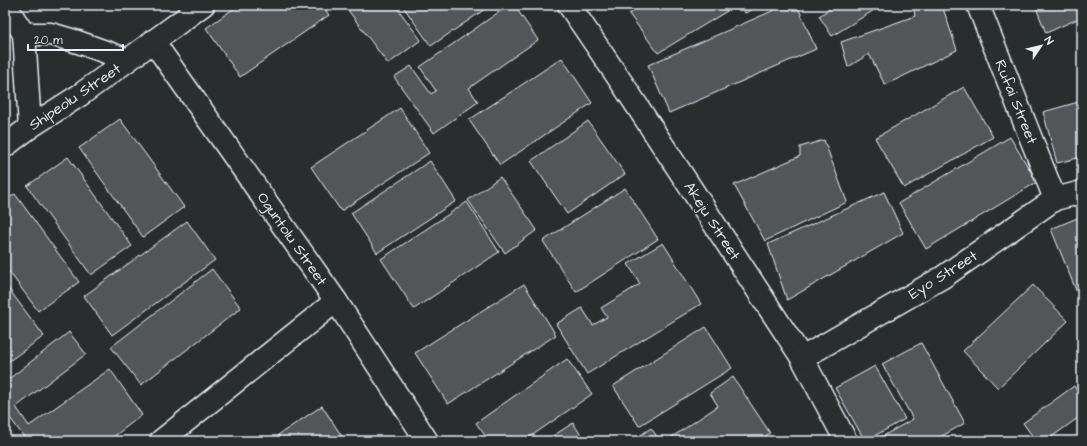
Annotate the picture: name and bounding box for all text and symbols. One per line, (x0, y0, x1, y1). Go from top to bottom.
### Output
scale bar (28, 26, 123, 52)
north arrow (1021, 26, 1061, 66)
text: 20 m (34, 32, 63, 49)
text: N (1041, 33, 1057, 48)
street label: Rufai Street (990, 57, 1042, 147)
street label: Shipeolu Street (25, 59, 125, 135)
street label: Akeju Street (679, 178, 745, 264)
street label: Oguntolu Street (251, 188, 332, 291)
street label: Eyo Street (904, 245, 982, 305)

